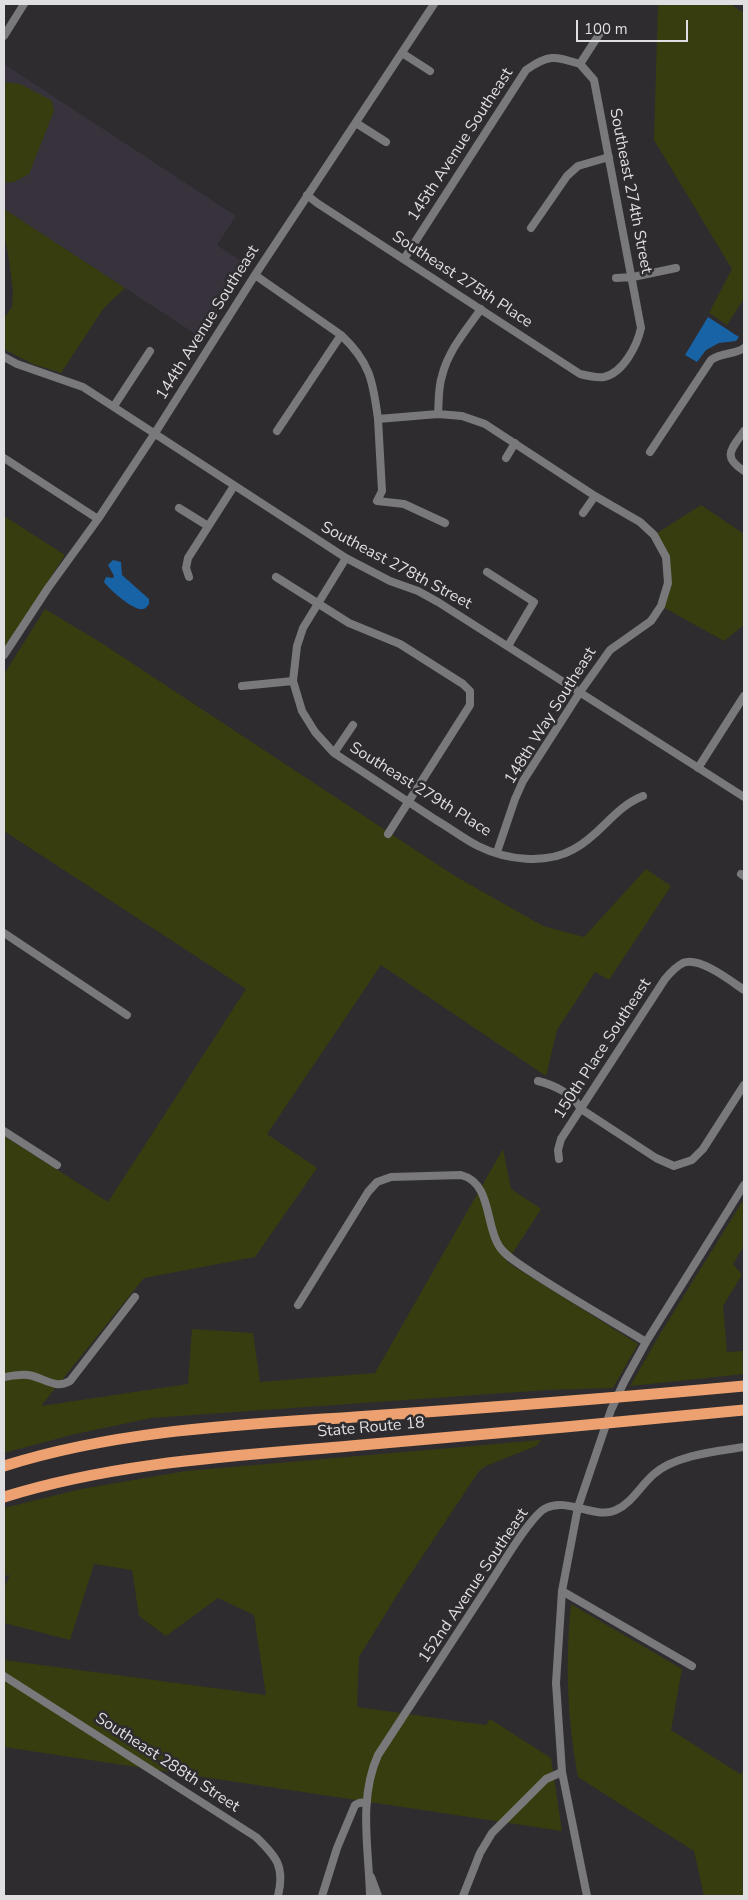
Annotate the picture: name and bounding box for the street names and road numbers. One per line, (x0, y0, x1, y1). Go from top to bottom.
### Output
street label: 145th Avenue Southeast (404, 65, 518, 225)
street label: Southeast 274th Street (605, 107, 655, 275)
street label: Southeast 275th Place (388, 227, 536, 333)
street label: 144th Avenue Southeast (152, 242, 264, 404)
street label: Southeast 278th Street (317, 518, 475, 614)
street label: 148th Way Southeast (501, 644, 601, 788)
street label: Southeast 279th Place (346, 739, 494, 841)
street label: 150th Place Southeast (550, 975, 656, 1123)
street label: State Route 18 (316, 1414, 426, 1442)
street label: 152nd Avenue Southeast (415, 1505, 533, 1667)
street label: Southeast 288th Street (91, 1709, 243, 1817)

